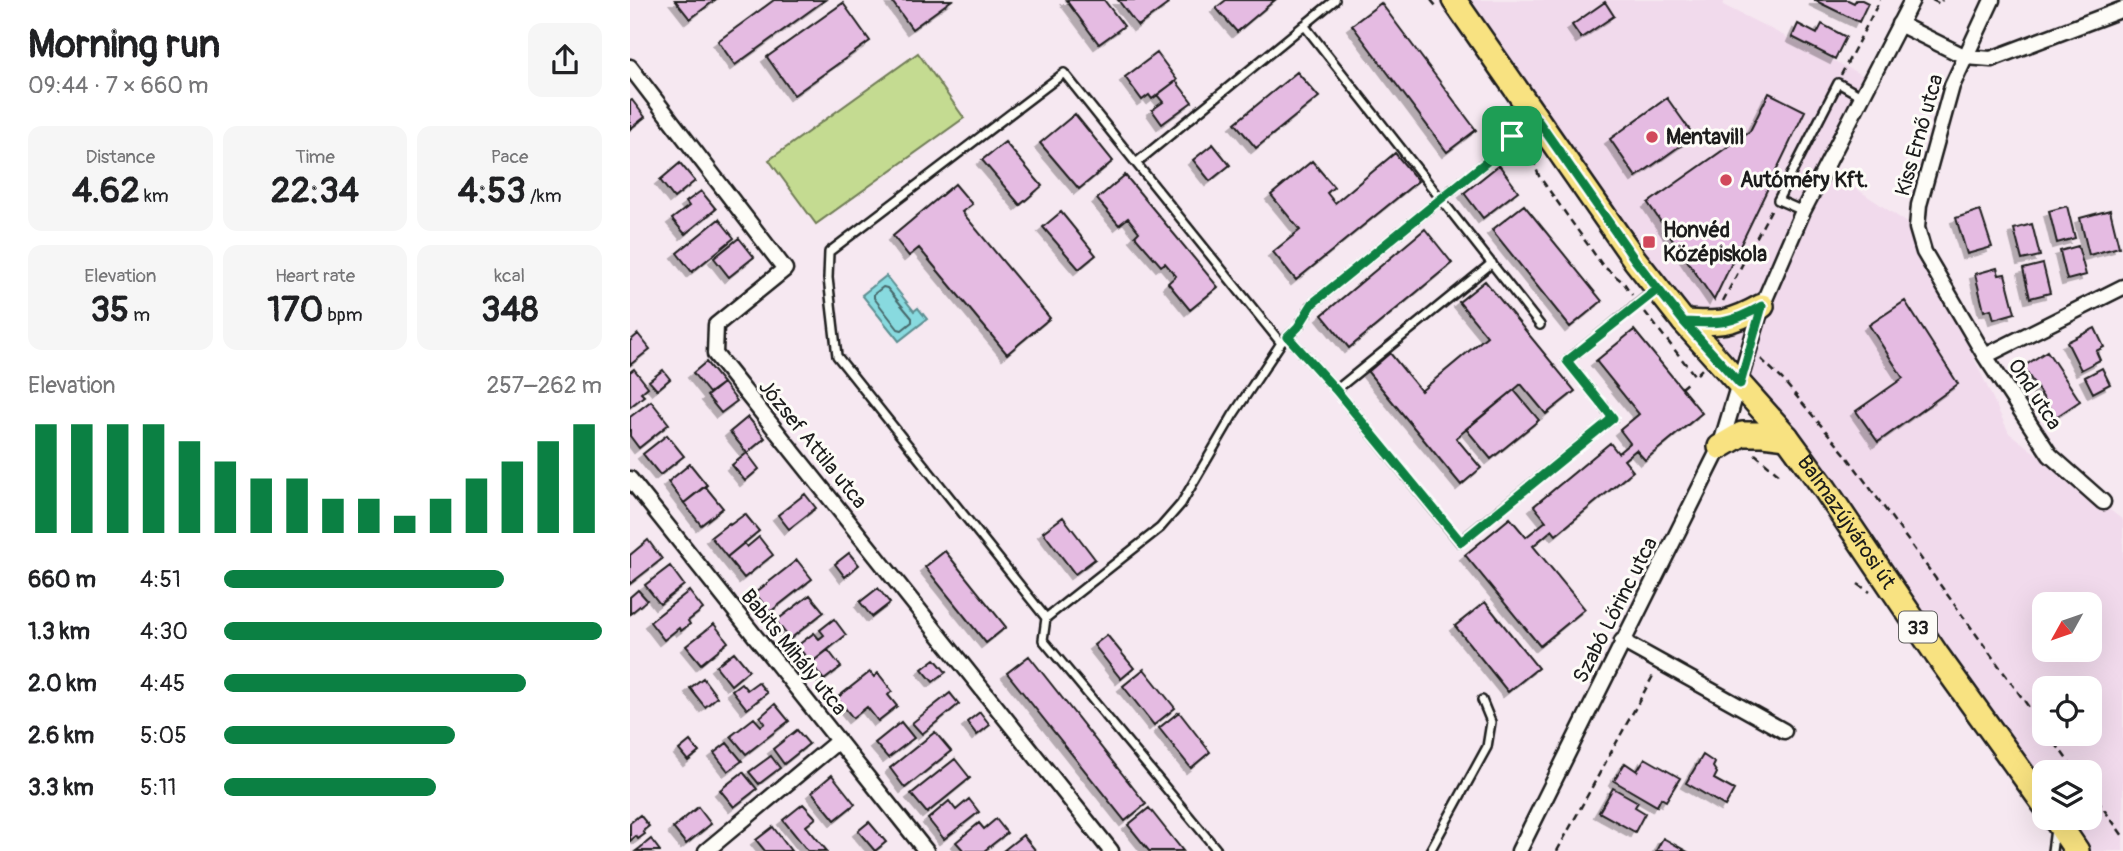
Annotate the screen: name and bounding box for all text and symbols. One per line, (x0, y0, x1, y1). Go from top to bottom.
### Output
text: Morning run (28, 21, 220, 69)
button: share (528, 23, 602, 97)
text: 09:44 · 7 × 660 m (28, 71, 208, 100)
street label: Kiss Ernő utca (1889, 71, 1950, 199)
pin (1482, 106, 1542, 166)
icon: arrive (1493, 117, 1531, 155)
place label: Mentavill (1666, 124, 1744, 151)
marker: Mentavill (1644, 129, 1660, 145)
text: Distance (86, 145, 155, 169)
text: Time (295, 145, 335, 169)
text: Pace (491, 145, 528, 169)
place label: Autóméry Kft. (1740, 167, 1868, 194)
text: 4.62 (72, 169, 140, 213)
text: 22:34 (271, 169, 359, 213)
text: 4:53 (458, 169, 526, 213)
marker: Autóméry Kft. (1718, 172, 1734, 188)
text: km (140, 184, 169, 208)
text: /km (526, 184, 562, 208)
place label: Honvéd Középiskola (1663, 217, 1767, 268)
marker: Honvéd Középiskola (1641, 234, 1657, 250)
text: Elevation (84, 264, 157, 288)
text: Heart rate (275, 264, 355, 288)
text: kcal (494, 264, 525, 288)
text: 35 (91, 288, 129, 332)
text: 170 (267, 288, 323, 332)
text: 348 (481, 288, 538, 332)
text: m (129, 303, 150, 327)
text: bpm (323, 303, 363, 327)
street label: Ond utca (2002, 354, 2068, 435)
text: Elevation (28, 371, 116, 400)
text: 257–262 m (486, 371, 602, 400)
street label: József Attila utca (752, 374, 873, 514)
street label: Balmazújvárosi út (1791, 450, 1902, 595)
street label: Szabó Lőrinc utca (1567, 533, 1664, 688)
text: 660 m (28, 565, 96, 594)
text: 4:51 (140, 565, 181, 594)
street label: Babits Mihály utca (734, 584, 853, 721)
north arrow (2032, 592, 2102, 662)
map controls (2032, 592, 2102, 830)
road number: 33 (1899, 612, 1937, 642)
text: 1.3 km (28, 617, 90, 646)
text: 4:30 (140, 617, 188, 646)
text: 2.0 km (28, 669, 97, 698)
text: 4:45 (140, 669, 185, 698)
button: locate (2032, 676, 2102, 746)
text: 2.6 km (28, 721, 94, 750)
text: 5:05 (140, 721, 187, 750)
button: layers (2032, 760, 2102, 830)
text: 3.3 km (28, 773, 94, 802)
text: 5:11 (140, 773, 177, 802)

